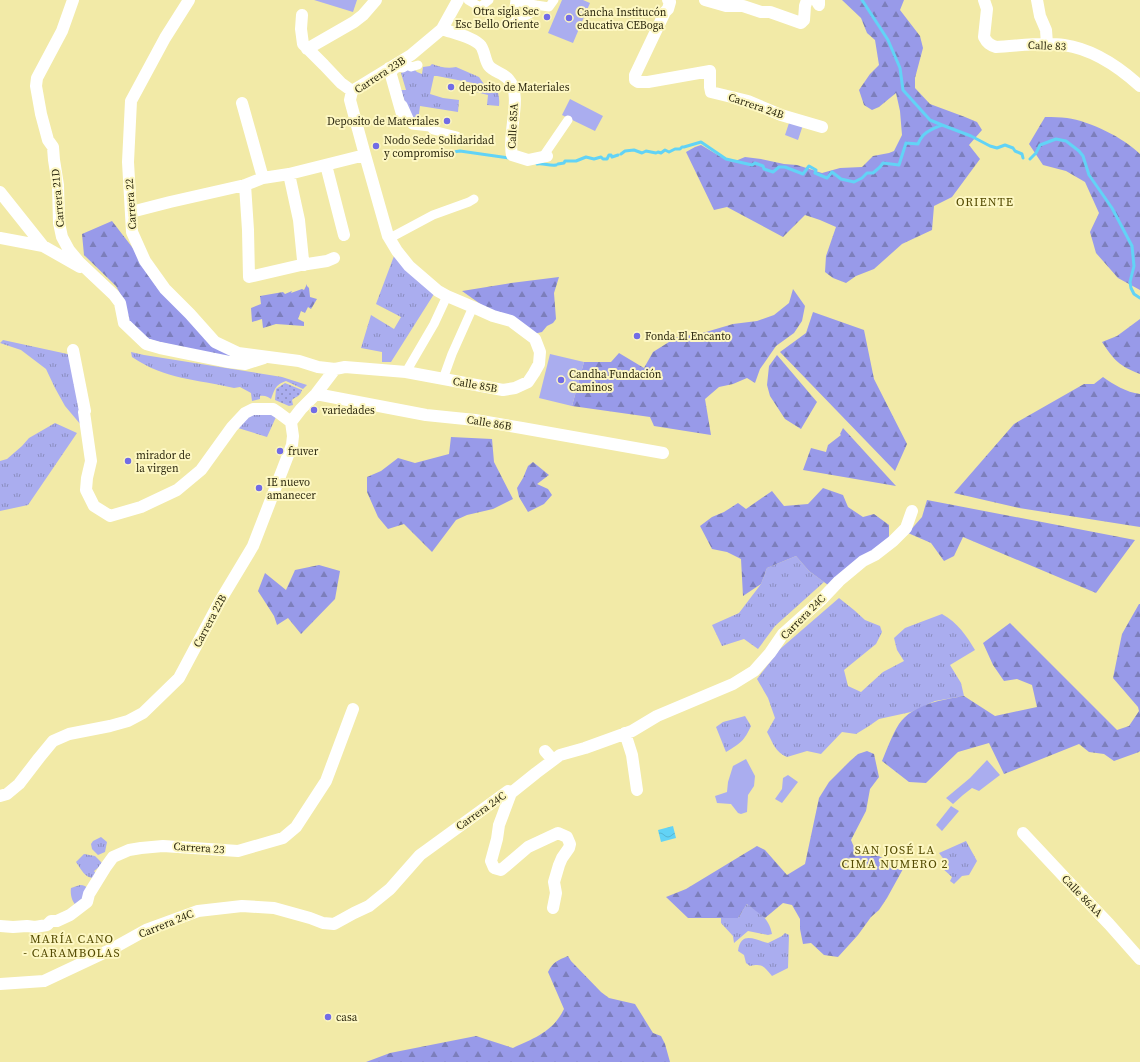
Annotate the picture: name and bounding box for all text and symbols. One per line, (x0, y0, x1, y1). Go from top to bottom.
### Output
place label: Otra sigla Sec Esc Bello Oriente (455, 4, 540, 32)
place label: Cancha Institucón educativa CEBoga (577, 5, 667, 33)
marker: Otra sigla Sec Esc Bello Oriente (542, 12, 552, 22)
marker: Cancha Institucón educativa CEBoga (564, 13, 574, 23)
street label: Calle 83 (1028, 38, 1067, 54)
street label: Carrera 23B (352, 53, 408, 97)
place label: deposito de Materiales (459, 80, 570, 95)
marker: deposito de Materiales (446, 82, 456, 92)
street label: Carrera 24B (726, 89, 786, 123)
street label: Calle 85A (504, 102, 522, 149)
place label: Deposito de Materiales (327, 114, 439, 129)
marker: Deposito de Materiales (442, 116, 452, 126)
place label: Nodo Sede Solidaridad y compromiso (384, 133, 495, 161)
marker: Nodo Sede Solidaridad y compromiso (371, 141, 381, 151)
street label: Carrera 21D (48, 168, 68, 228)
street label: Carrera 22 (122, 178, 140, 230)
district label: ORIENTE (956, 194, 1014, 210)
place label: Fonda El Encanto (645, 329, 731, 344)
marker: Fonda El Encanto (632, 331, 642, 341)
place label: Candha Fundación Caminos (569, 367, 662, 395)
street label: Calle 85B (451, 374, 499, 396)
marker: Candha Fundación Caminos (556, 375, 566, 385)
place label: variedades (322, 403, 375, 418)
marker: variedades (309, 405, 319, 415)
street label: Calle 86B (466, 412, 513, 434)
place label: fruver (288, 444, 319, 459)
marker: fruver (275, 446, 285, 456)
place label: mirador de la virgen (136, 448, 191, 476)
marker: mirador de la virgen (123, 456, 133, 466)
place label: IE nuevo amanecer (267, 475, 316, 503)
marker: IE nuevo amanecer (254, 483, 264, 493)
street label: Carrera 24C (777, 591, 829, 643)
street label: Carrera 22B (190, 592, 230, 650)
street label: Carrera 24C (453, 788, 509, 834)
street label: Carrera 23 (173, 839, 225, 857)
district label: SAN JOSÉ LA CIMA NUMERO 2 (842, 842, 948, 872)
street label: Calle 86AA (1058, 872, 1106, 921)
street label: Carrera 24C (136, 906, 196, 942)
district label: MARÍA CANO - CARAMBOLAS (23, 931, 121, 961)
place label: casa (336, 1010, 358, 1025)
marker: casa (323, 1012, 333, 1022)

